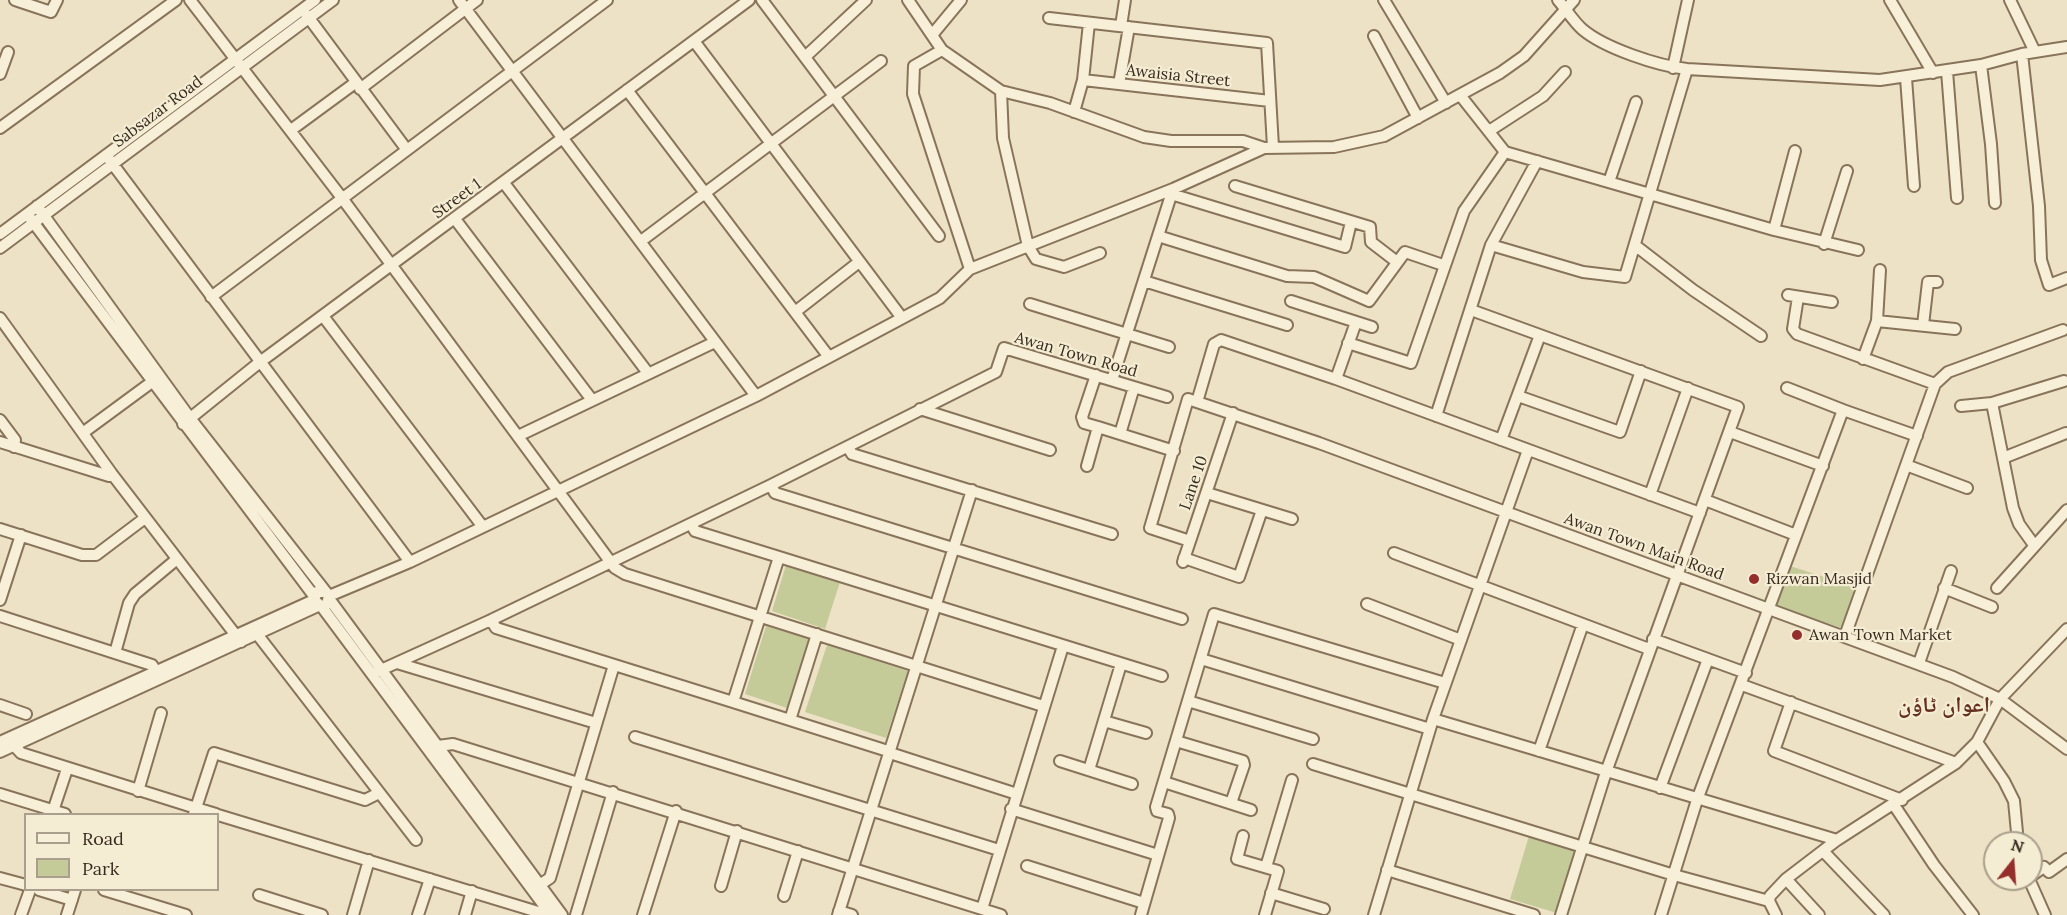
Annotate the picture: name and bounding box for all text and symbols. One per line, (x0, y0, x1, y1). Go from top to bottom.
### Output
street label: Awaisia Street (1125, 61, 1231, 91)
street label: Sabsazar Road (109, 72, 207, 152)
street label: Street 1 (429, 175, 485, 223)
street label: Awan Town Road (1012, 328, 1140, 382)
street label: Lane 10 (1176, 453, 1212, 513)
street label: Awan Town Main Road (1562, 509, 1726, 585)
place label: Rizwan Masjid (1766, 569, 1872, 589)
marker: Rizwan Masjid (1747, 572, 1761, 586)
place label: Awan Town Market (1809, 625, 1952, 645)
marker: Awan Town Market (1790, 628, 1804, 642)
district label: اعوان ٹاؤن (1898, 693, 1990, 719)
legend (24, 813, 219, 891)
text: Road (82, 827, 124, 850)
north arrow (1983, 831, 2043, 891)
text: N (2009, 834, 2027, 857)
text: Park (82, 857, 119, 880)

